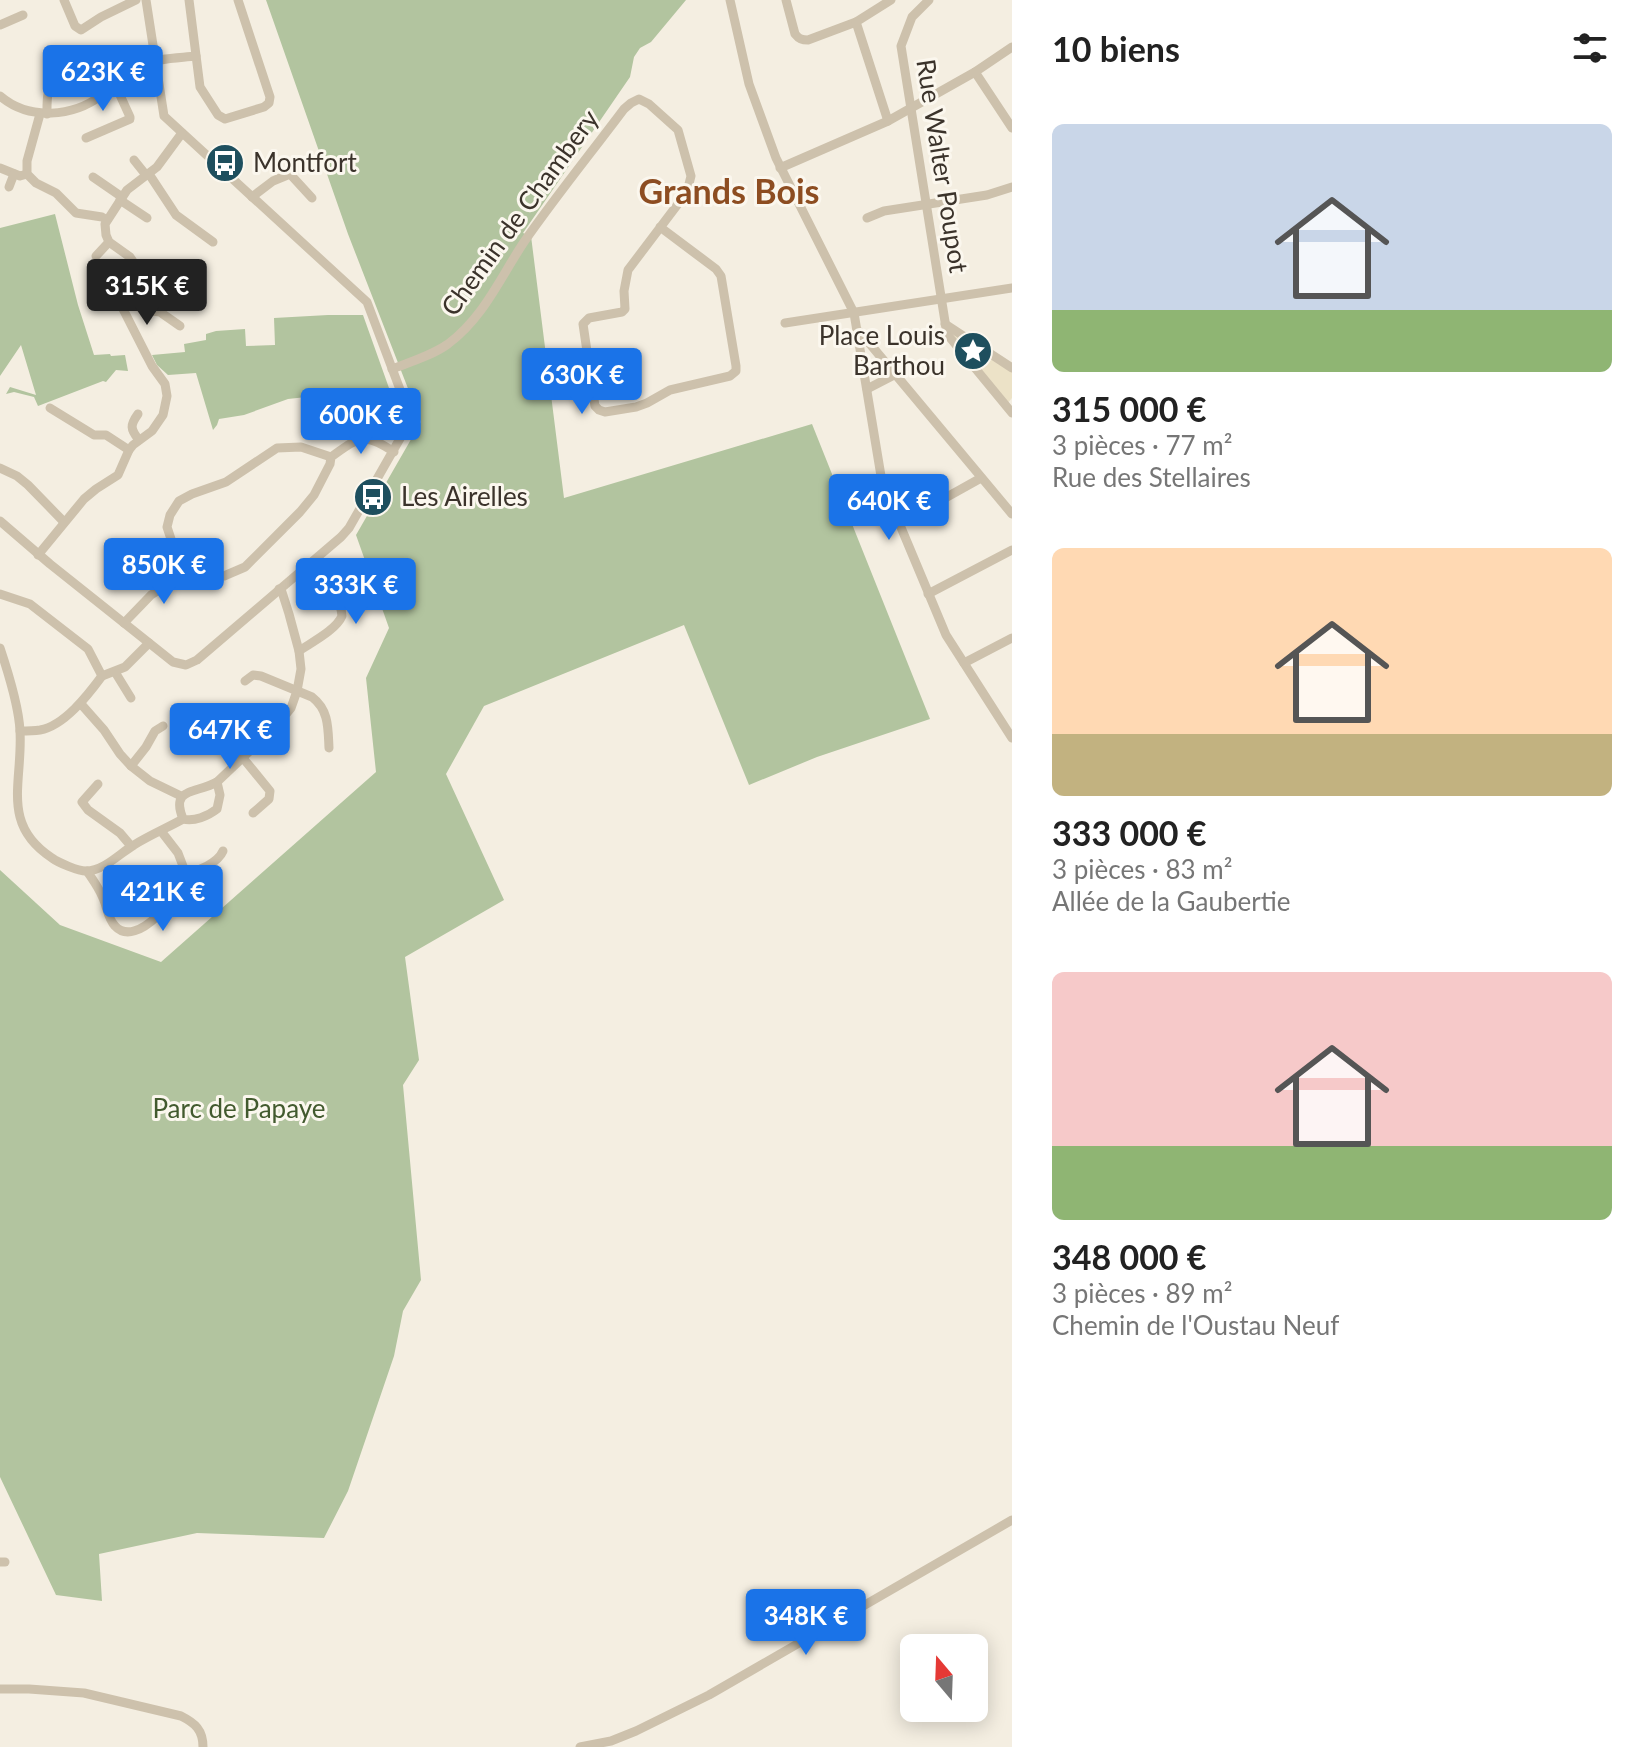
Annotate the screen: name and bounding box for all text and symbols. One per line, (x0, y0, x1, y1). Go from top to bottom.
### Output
icon: filters (1568, 26, 1612, 70)
text: 10 biens (1052, 28, 1180, 69)
pin: 623K € (38, 45, 168, 113)
text: 623K € (61, 55, 145, 87)
street label: Rue Walter Poupot (910, 57, 976, 276)
street label: Chemin de Chambery (434, 103, 605, 322)
bus stop icon: Montfort (204, 142, 246, 184)
place label: Montfort (253, 146, 357, 178)
district label: Grands Bois (638, 170, 820, 211)
icon: home (1260, 176, 1404, 320)
pin: 315K € (82, 259, 212, 327)
text: 315K € (105, 269, 189, 301)
place label: Place Louis Barthou (819, 319, 945, 381)
place icon: Place Louis Barthou (952, 330, 994, 372)
pin: 630K € (517, 348, 647, 416)
text: 630K € (540, 358, 624, 390)
pin: 600K € (296, 388, 426, 456)
text: 315 000 € (1052, 388, 1207, 429)
text: 600K € (319, 398, 403, 430)
text: 3 pièces · 77 m² (1052, 429, 1232, 461)
text: Rue des Stellaires (1052, 461, 1251, 493)
pin: 640K € (824, 474, 954, 542)
bus stop icon: Les Airelles (352, 476, 394, 518)
place label: Les Airelles (401, 480, 528, 512)
text: 640K € (847, 484, 931, 516)
pin: 850K € (99, 538, 229, 606)
text: 850K € (122, 548, 206, 580)
pin: 333K € (291, 558, 421, 626)
text: 333K € (314, 568, 398, 600)
icon: home (1260, 600, 1404, 744)
pin: 647K € (165, 703, 295, 771)
text: 647K € (188, 713, 272, 745)
text: 333 000 € (1052, 812, 1207, 853)
text: 3 pièces · 83 m² (1052, 853, 1232, 885)
pin: 421K € (98, 865, 228, 933)
text: 421K € (121, 875, 205, 907)
text: Allée de la Gaubertie (1052, 885, 1290, 917)
icon: home (1260, 1024, 1404, 1168)
park label: Parc de Papaye (152, 1092, 326, 1124)
text: 348 000 € (1052, 1236, 1207, 1277)
text: 3 pièces · 89 m² (1052, 1277, 1232, 1309)
text: Chemin de l'Oustau Neuf (1052, 1309, 1339, 1341)
pin: 348K € (741, 1589, 871, 1657)
text: 348K € (764, 1599, 848, 1631)
north arrow (900, 1634, 988, 1722)
map controls (900, 1634, 988, 1722)

